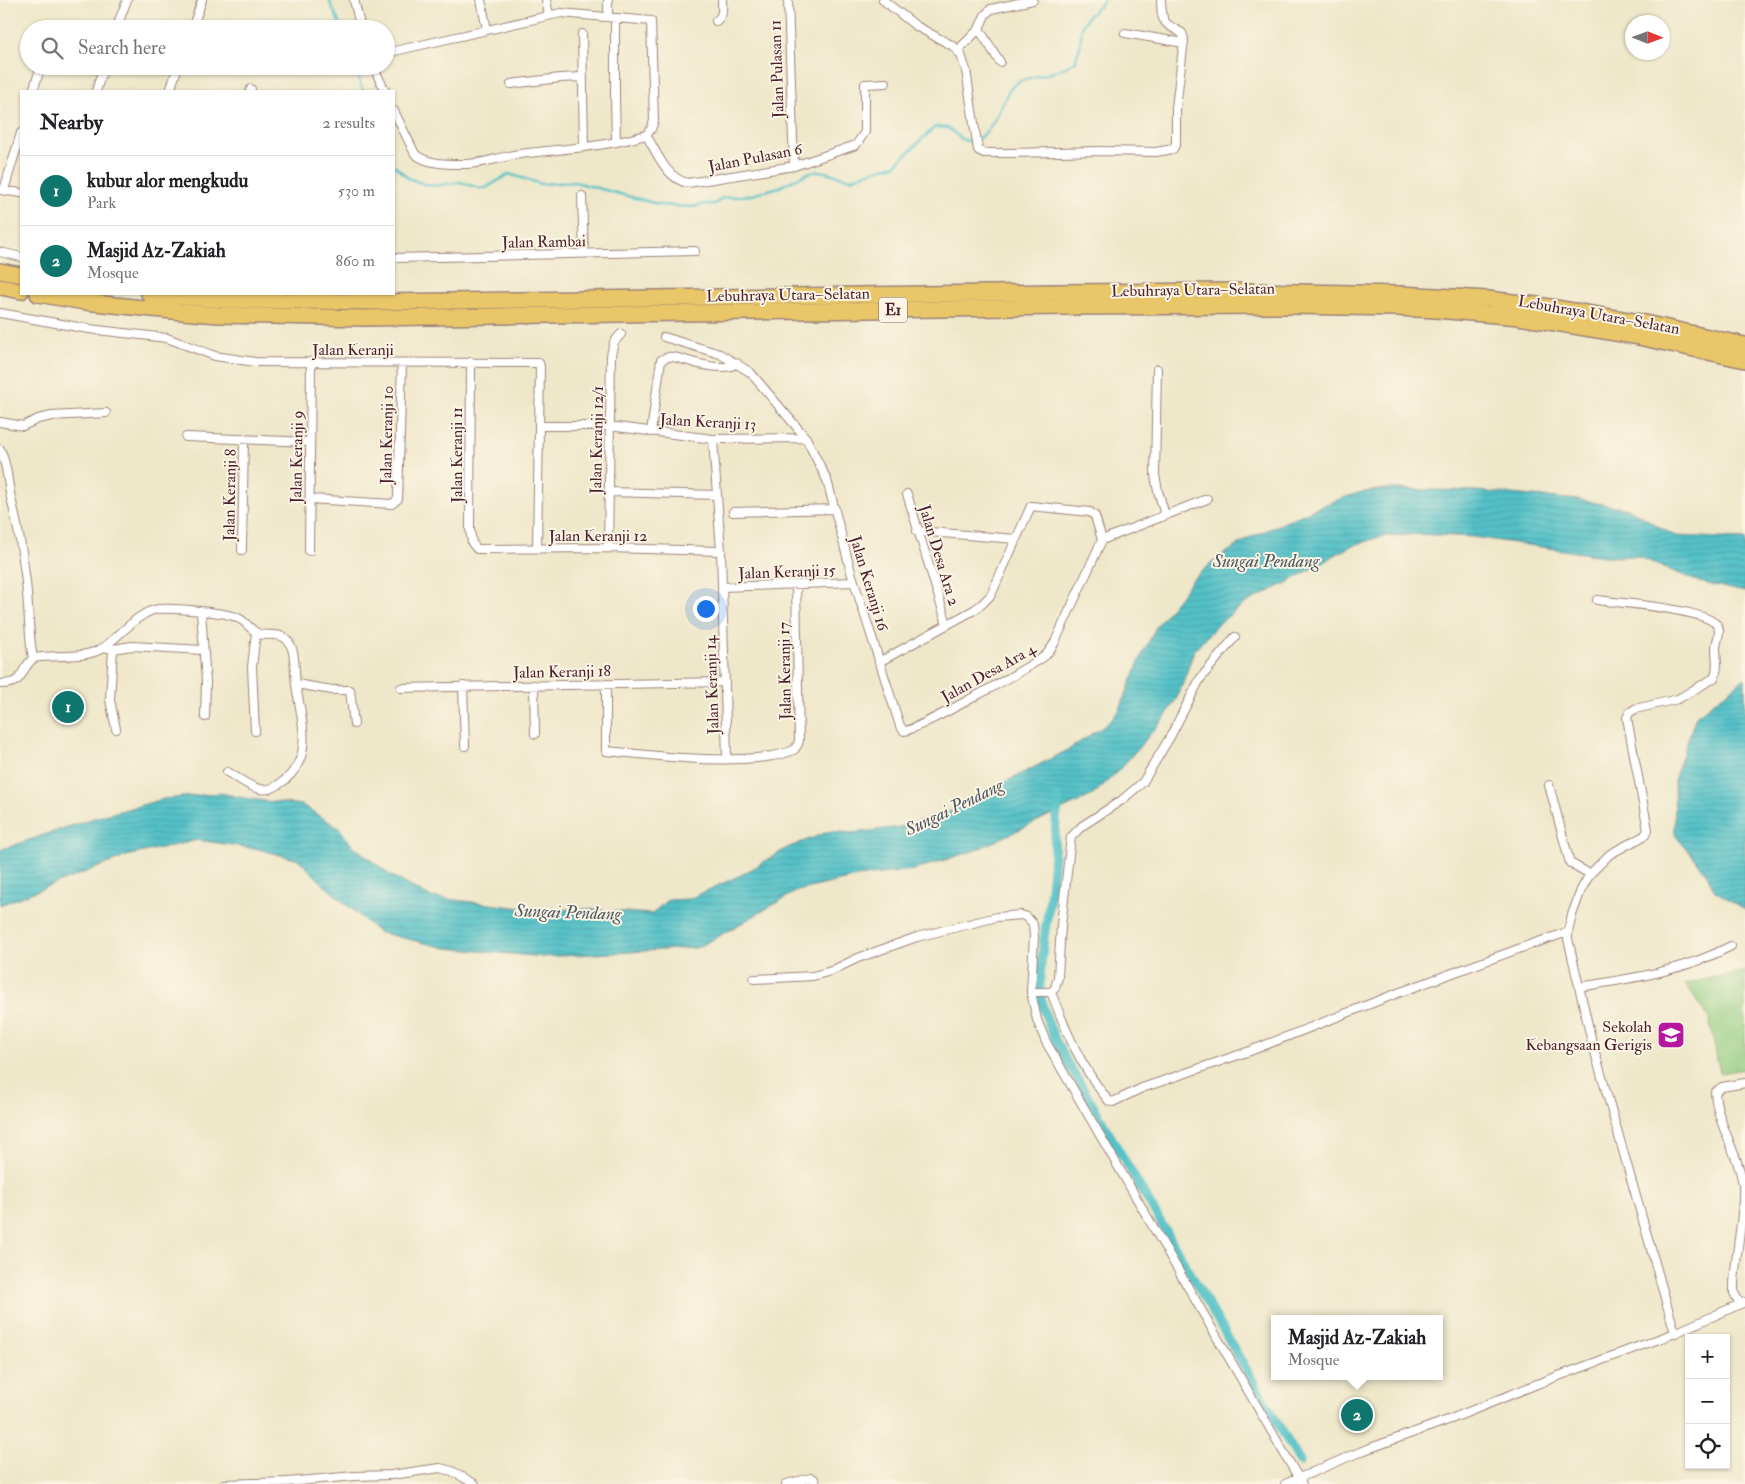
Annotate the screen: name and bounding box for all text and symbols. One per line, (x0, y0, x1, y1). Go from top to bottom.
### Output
north arrow (1625, 15, 1670, 60)
street label: Jalan Pulasan 11 (765, 19, 790, 120)
search box (20, 20, 395, 75)
icon: search (38, 34, 66, 62)
text: Search here (78, 36, 166, 60)
text: Nearby (40, 109, 103, 136)
text: 2 results (322, 113, 375, 133)
street label: Jalan Pulasan 6 (706, 139, 805, 178)
text: kubur alor mengkudu (87, 169, 248, 193)
text: 1 (53, 181, 59, 201)
text: 530 m (338, 181, 375, 201)
text: Park (87, 193, 116, 213)
street label: Jalan Rambai (501, 231, 586, 254)
text: Masjid Az-Zakiah (87, 239, 226, 263)
text: 2 (52, 251, 60, 271)
text: 860 m (335, 251, 375, 271)
text: Mosque (87, 263, 139, 283)
street label: Lebuhraya Utara–Selatan (1111, 279, 1275, 301)
street label: Lebuhraya Utara–Selatan (706, 284, 870, 306)
street label: Lebuhraya Utara–Selatan (1516, 291, 1681, 339)
road number: E1 (879, 298, 907, 322)
street label: Jalan Keranji (311, 340, 394, 361)
street label: Jalan Keranji 10 (376, 386, 399, 485)
street label: Jalan Keranji 12/1 (586, 386, 609, 495)
street label: Jalan Keranji 11 (447, 407, 468, 504)
street label: Jalan Keranji 13 (658, 409, 757, 436)
street label: Jalan Keranji 9 (286, 410, 309, 505)
street label: Jalan Keranji 8 (219, 448, 242, 542)
street label: Jalan Desa Ara 2 (913, 502, 964, 608)
street label: Jalan Keranji 12 (548, 526, 647, 547)
street label: Jalan Keranji 16 (844, 532, 893, 634)
water label: Sungai Pendang (1212, 550, 1321, 573)
street label: Jalan Keranji 15 (737, 560, 836, 585)
your location (693, 596, 719, 622)
street label: Jalan Keranji 17 (774, 621, 797, 721)
street label: Jalan Keranji 14 (700, 634, 725, 736)
street label: Jalan Desa Ara 4 (937, 638, 1041, 708)
street label: Jalan Keranji 18 (512, 661, 612, 684)
pin: 1 (52, 688, 84, 726)
water label: Sungai Pendang (900, 773, 1008, 842)
water label: Sungai Pendang (513, 899, 623, 926)
place label: Sekolah Kebangsaan Gerigis (1526, 1017, 1653, 1055)
school or university icon: Sekolah Kebangsaan Gerigis (1656, 1020, 1686, 1050)
popup (1271, 1315, 1443, 1380)
text: Masjid Az-Zakiah (1288, 1326, 1426, 1350)
map controls (1685, 1334, 1730, 1469)
button: + (1685, 1334, 1730, 1379)
text: Mosque (1288, 1350, 1339, 1370)
button: − (1685, 1379, 1730, 1424)
pin: 2 (1341, 1396, 1373, 1434)
button: locate (1685, 1424, 1730, 1469)

